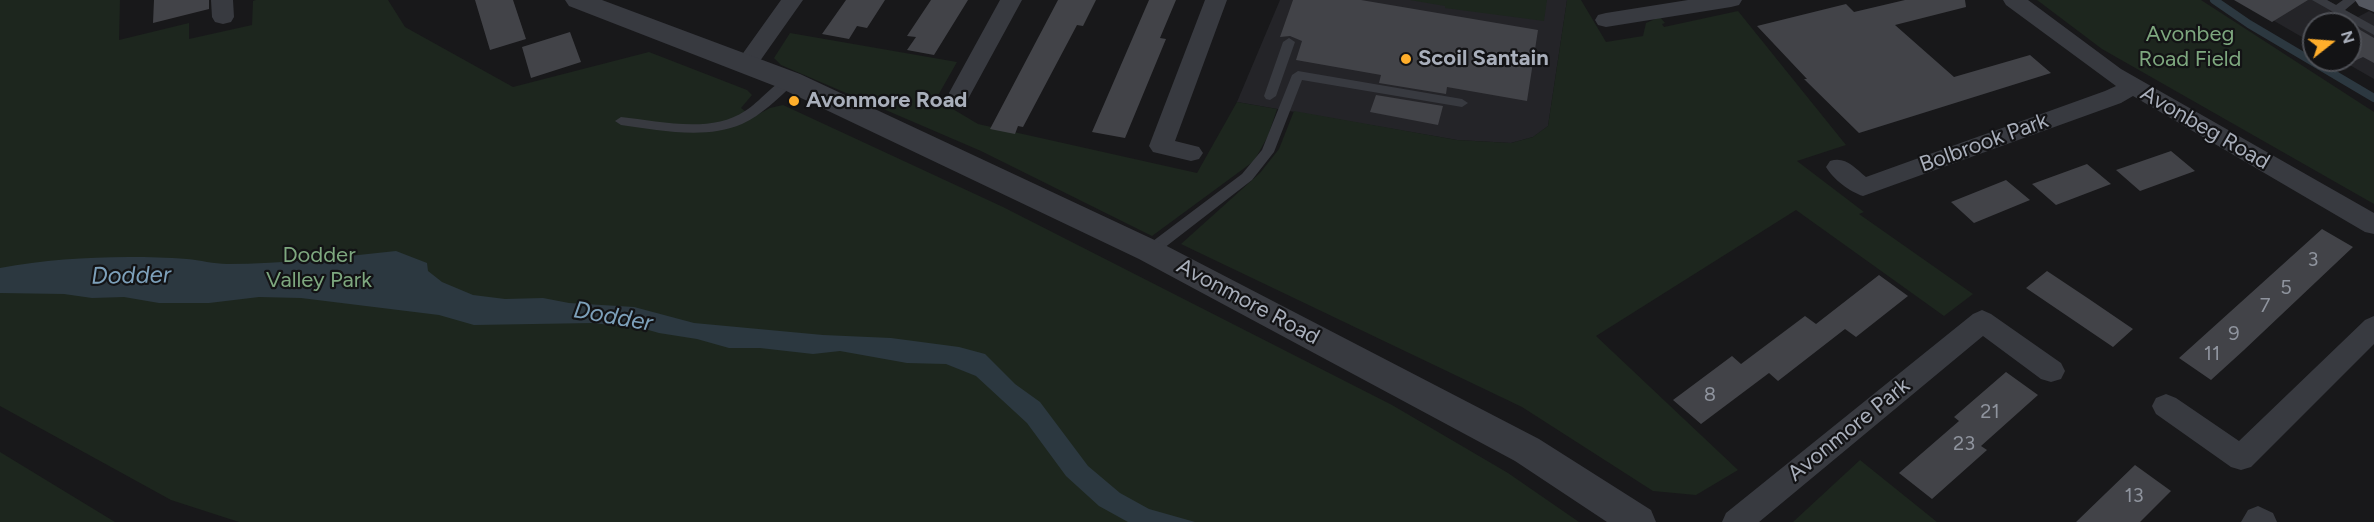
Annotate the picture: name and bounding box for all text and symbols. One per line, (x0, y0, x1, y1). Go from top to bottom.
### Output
north arrow (2302, 12, 2362, 72)
park label: Avonbeg Road Field (2139, 22, 2241, 74)
text: N (2337, 28, 2359, 46)
place label: Scoil Santain (1418, 46, 1549, 72)
marker: Scoil Santain (1399, 52, 1413, 66)
street label: Avonbeg Road (2136, 80, 2274, 176)
place label: Avonmore Road (806, 88, 967, 114)
marker: Avonmore Road (787, 94, 801, 108)
street label: Bolbrook Park (1916, 108, 2052, 178)
park label: Dodder Valley Park (266, 243, 372, 294)
house number: 3 (2308, 248, 2318, 272)
street label: Avonmore Road (1172, 253, 1324, 351)
water label: Dodder (91, 261, 171, 291)
house number: 5 (2280, 276, 2292, 300)
house number: 7 (2260, 294, 2270, 318)
water label: Dodder (571, 296, 655, 338)
house number: 9 (2228, 322, 2240, 346)
house number: 11 (2204, 342, 2220, 366)
street label: Avonmore Park (1783, 373, 1915, 487)
house number: 8 (1704, 383, 1716, 407)
house number: 21 (1980, 400, 2000, 424)
house number: 23 (1953, 432, 1975, 456)
house number: 13 (2124, 484, 2144, 508)

